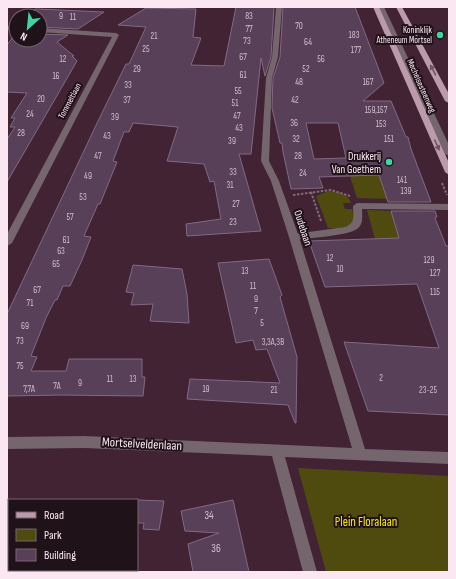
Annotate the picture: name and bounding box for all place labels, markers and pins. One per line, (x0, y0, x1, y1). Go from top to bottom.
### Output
place label: Koninklijk Atheneum Mortsel (375, 25, 433, 46)
marker: Koninklijk Atheneum Mortsel (435, 30, 445, 40)
place label: Drukkerij Van Goethem (332, 150, 381, 176)
marker: Drukkerij Van Goethem (384, 157, 394, 167)

